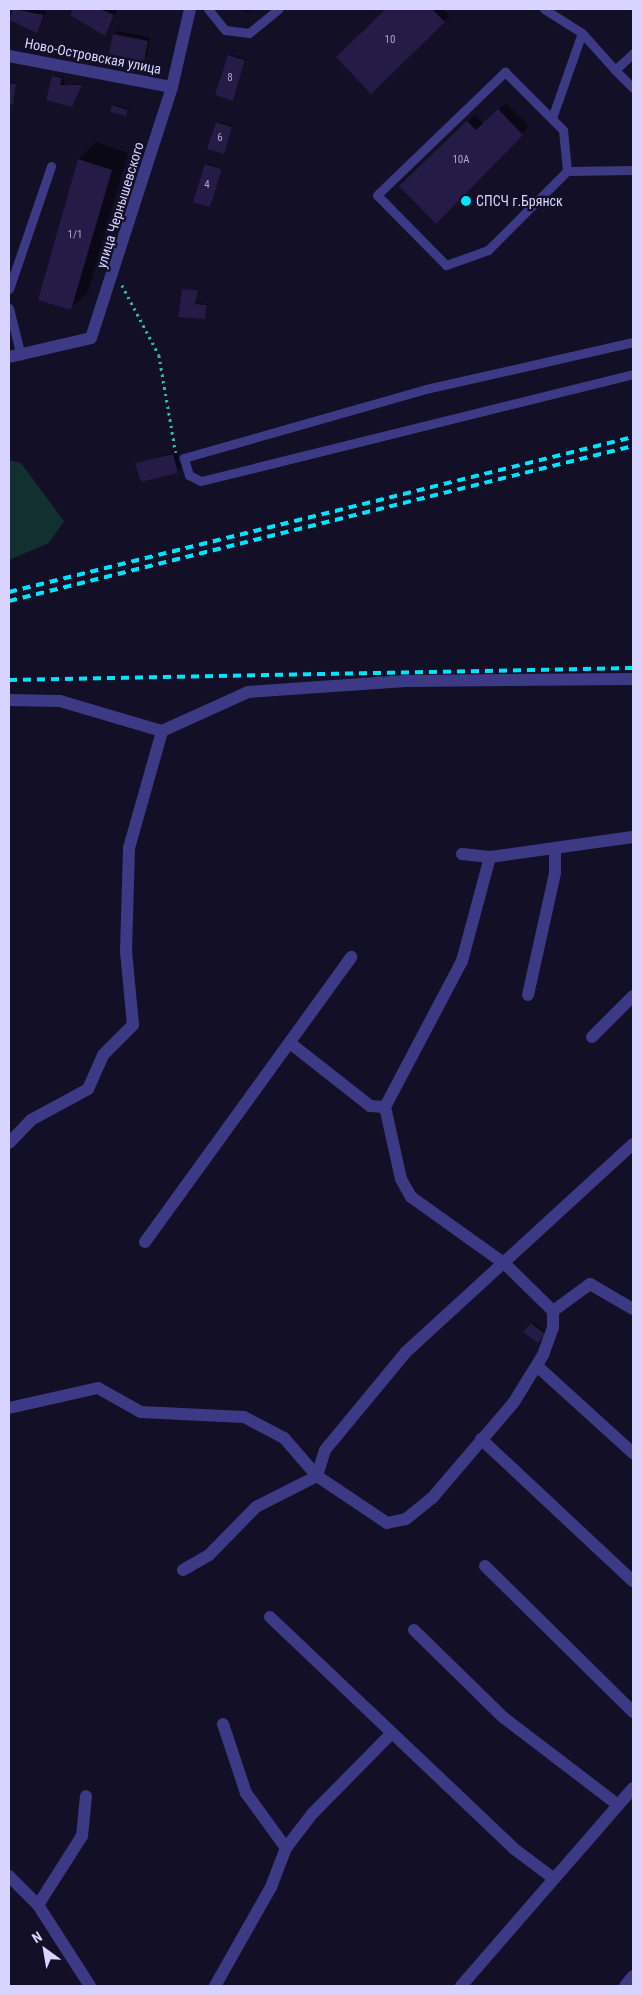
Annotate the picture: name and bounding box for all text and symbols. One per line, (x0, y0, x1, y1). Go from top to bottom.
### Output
house number: 10 (385, 33, 395, 47)
street label: Ново-Островская улица (23, 35, 163, 77)
house number: 8 (227, 71, 233, 85)
house number: 6 (217, 131, 223, 145)
street label: улица Чернышевского (93, 140, 147, 270)
house number: 10А (452, 153, 470, 167)
house number: 4 (204, 178, 210, 192)
place label: СПСЧ г.Брянск (476, 193, 563, 209)
marker: СПСЧ г.Брянск (460, 195, 472, 207)
house number: 1/1 (68, 228, 82, 242)
north arrow (20, 1925, 70, 1975)
text: N (29, 1928, 45, 1946)

